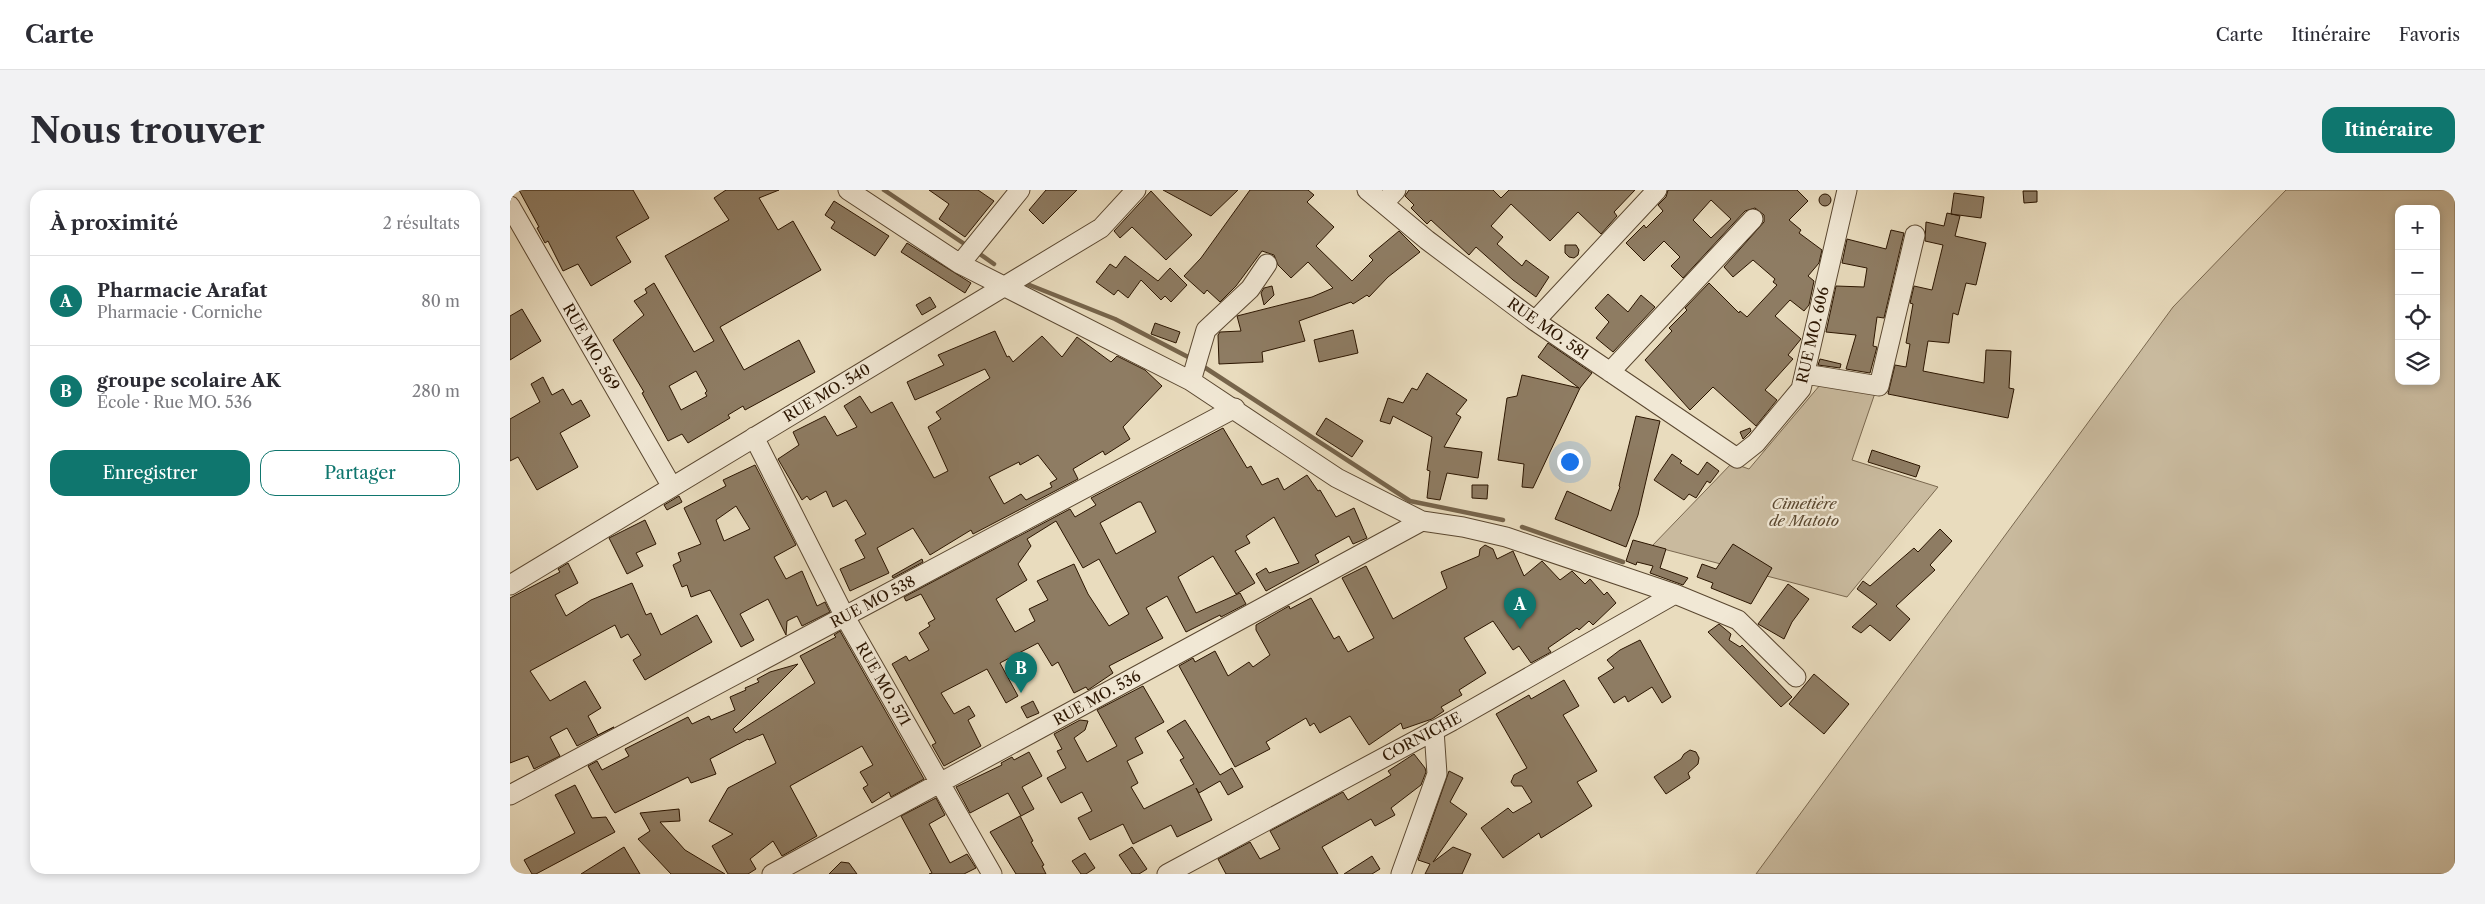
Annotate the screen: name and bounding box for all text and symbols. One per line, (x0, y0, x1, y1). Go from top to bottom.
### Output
text: Carte (25, 20, 94, 49)
text: Carte (2216, 24, 2263, 46)
text: Itinéraire (2291, 24, 2371, 46)
text: Favoris (2399, 24, 2460, 46)
button: Itinéraire (2322, 107, 2455, 153)
text: Nous trouver (30, 109, 265, 152)
map controls (2395, 205, 2440, 385)
button: + (2395, 205, 2440, 250)
text: À proximité (50, 210, 178, 235)
text: 2 résultats (383, 213, 460, 233)
button: − (2395, 250, 2440, 295)
text: Pharmacie Arafat (97, 279, 267, 302)
street label: RUE MO. 606 (1792, 284, 1833, 385)
text: A (60, 291, 72, 311)
text: 80 m (421, 291, 460, 311)
street label: RUE MO. 581 (1504, 294, 1593, 364)
button: locate (2395, 295, 2440, 340)
street label: RUE MO. 569 (559, 300, 624, 394)
text: Pharmacie · Corniche (97, 302, 263, 322)
button: layers (2395, 340, 2440, 385)
street label: RUE MO. 540 (780, 359, 874, 426)
text: groupe scolaire AK (97, 369, 281, 392)
text: B (60, 381, 72, 401)
text: 280 m (412, 381, 460, 401)
text: École · Rue MO. 536 (97, 392, 252, 412)
your location (1557, 449, 1583, 475)
button: Enregistrer (50, 450, 250, 496)
button: Partager (260, 450, 460, 496)
park label: Cimetière de Matoto (1769, 494, 1839, 530)
street label: RUE MO 538 (827, 571, 919, 632)
pin: A (1504, 588, 1536, 629)
street label: RUE MO. 571 (852, 638, 915, 730)
pin: B (1005, 652, 1037, 693)
street label: RUE MO. 536 (1050, 666, 1144, 729)
street label: CORNICHE (1379, 708, 1465, 765)

